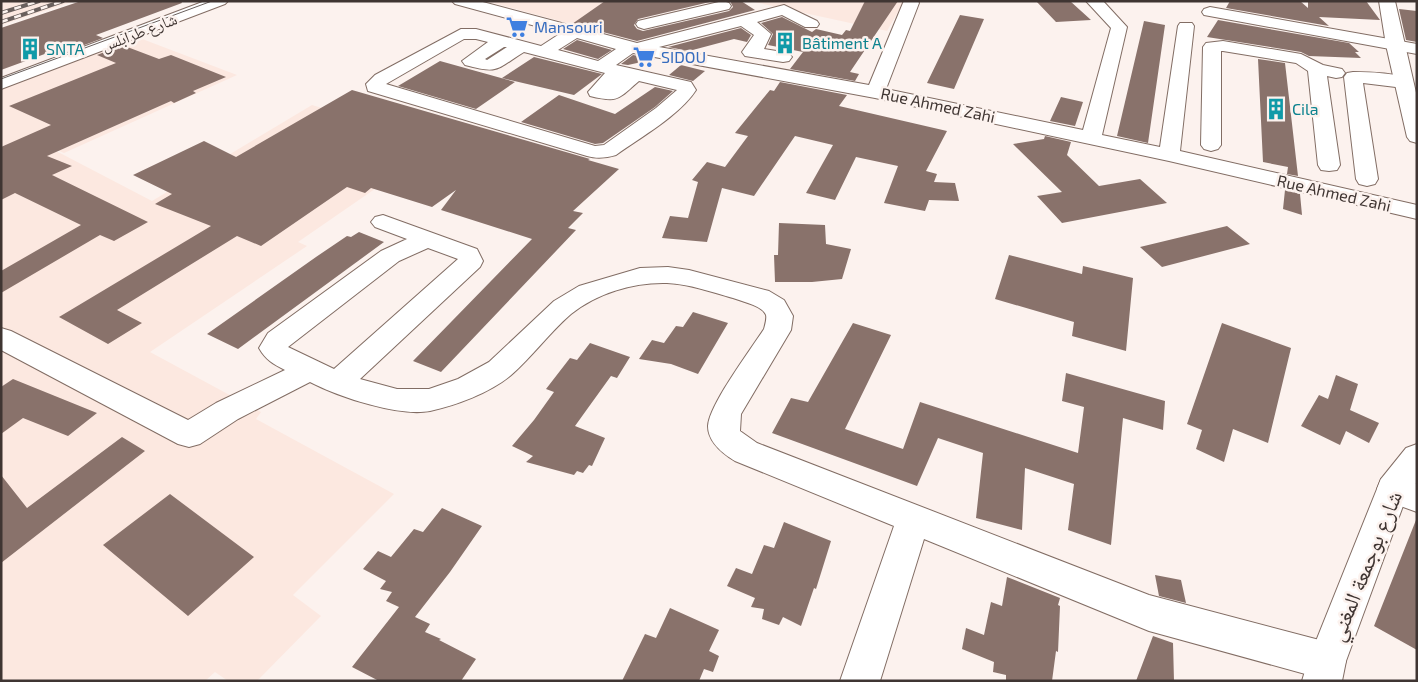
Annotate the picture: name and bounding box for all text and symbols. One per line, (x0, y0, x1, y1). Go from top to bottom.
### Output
street label: شارع طرابلس (98, 8, 180, 57)
supermarket icon: Mansouri (504, 14, 530, 40)
place label: Mansouri (534, 17, 603, 36)
building icon: Bâtiment A (772, 30, 798, 56)
place label: Bâtiment A (802, 33, 882, 52)
building icon: SNTA (17, 36, 43, 62)
place label: SNTA (46, 39, 85, 58)
supermarket icon: SIDOU (631, 44, 657, 70)
place label: SIDOU (661, 47, 706, 66)
street label: Rue Ahmed Zahi (879, 83, 997, 126)
building icon: Cila (1263, 96, 1289, 122)
place label: Cila (1292, 99, 1319, 118)
street label: Rue Ahmed Zahi (1275, 170, 1393, 215)
street label: شارع بوجمعة المغني (1322, 487, 1411, 647)

